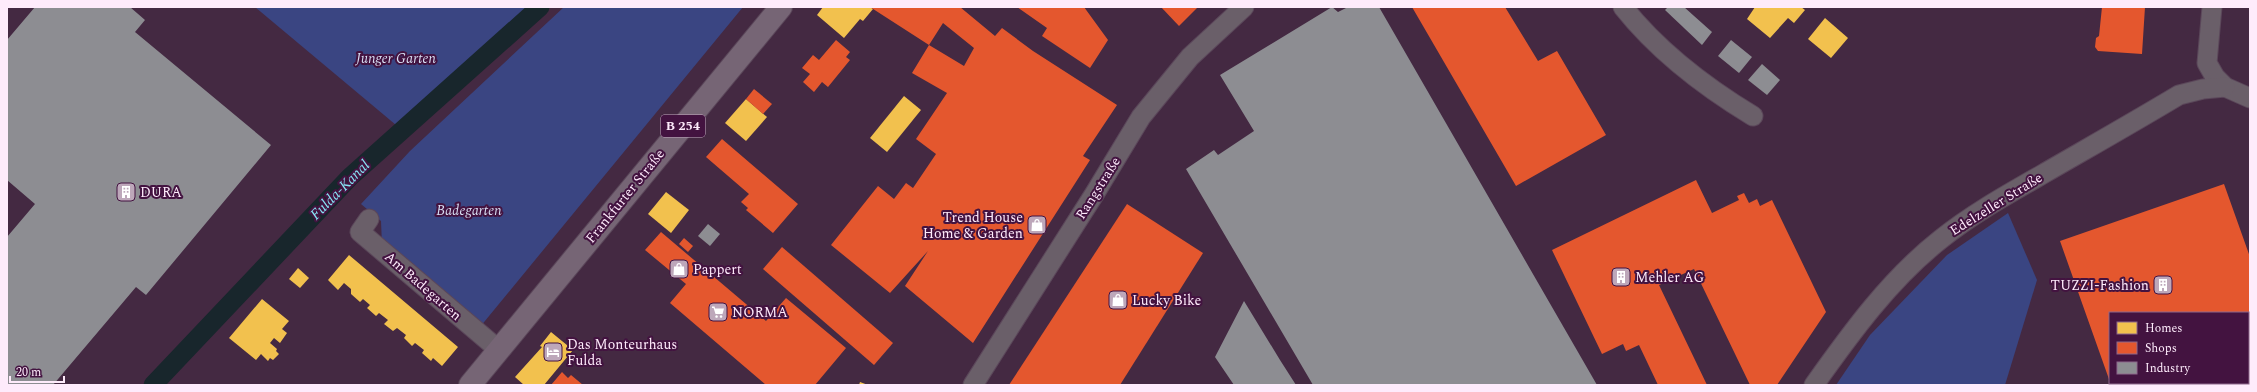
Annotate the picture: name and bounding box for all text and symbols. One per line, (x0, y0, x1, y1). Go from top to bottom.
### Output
park label: Junger Garten (355, 48, 437, 69)
road number: B 254 (661, 115, 705, 137)
street label: Frankfurter Straße (580, 144, 670, 248)
street label: Rangstraße (1070, 152, 1126, 223)
water label: Fulda-Kanal (305, 154, 376, 225)
street label: Edelzeller Straße (1946, 167, 2047, 241)
building icon: DURA (115, 181, 137, 203)
place label: DURA (140, 182, 182, 203)
park label: Badegarten (436, 200, 502, 221)
place label: Trend House Home & Garden (923, 207, 1023, 244)
shop icon: Trend House Home & Garden (1026, 214, 1048, 236)
street label: Am Badegarten (380, 246, 466, 326)
shop icon: Pappert (668, 258, 690, 280)
place label: Pappert (693, 259, 742, 280)
building icon: Mehler AG (1610, 266, 1632, 288)
place label: Mehler AG (1635, 267, 1704, 288)
building icon: TUZZI-Fashion (2152, 274, 2174, 296)
place label: TUZZI-Fashion (2050, 275, 2149, 296)
shop icon: Lucky Bike (1107, 289, 1129, 311)
place label: Lucky Bike (1132, 290, 1202, 311)
supermarket icon: NORMA (707, 301, 729, 323)
place label: NORMA (732, 302, 788, 323)
legend (2109, 312, 2249, 384)
text: Homes (2145, 319, 2183, 338)
place label: Das Monteurhaus Fulda (567, 334, 677, 371)
text: Shops (2145, 339, 2177, 358)
hotel icon: Das Monteurhaus Fulda (542, 341, 564, 363)
scale bar (10, 358, 64, 384)
text: Industry (2145, 359, 2191, 378)
text: 20 m (16, 363, 41, 382)

